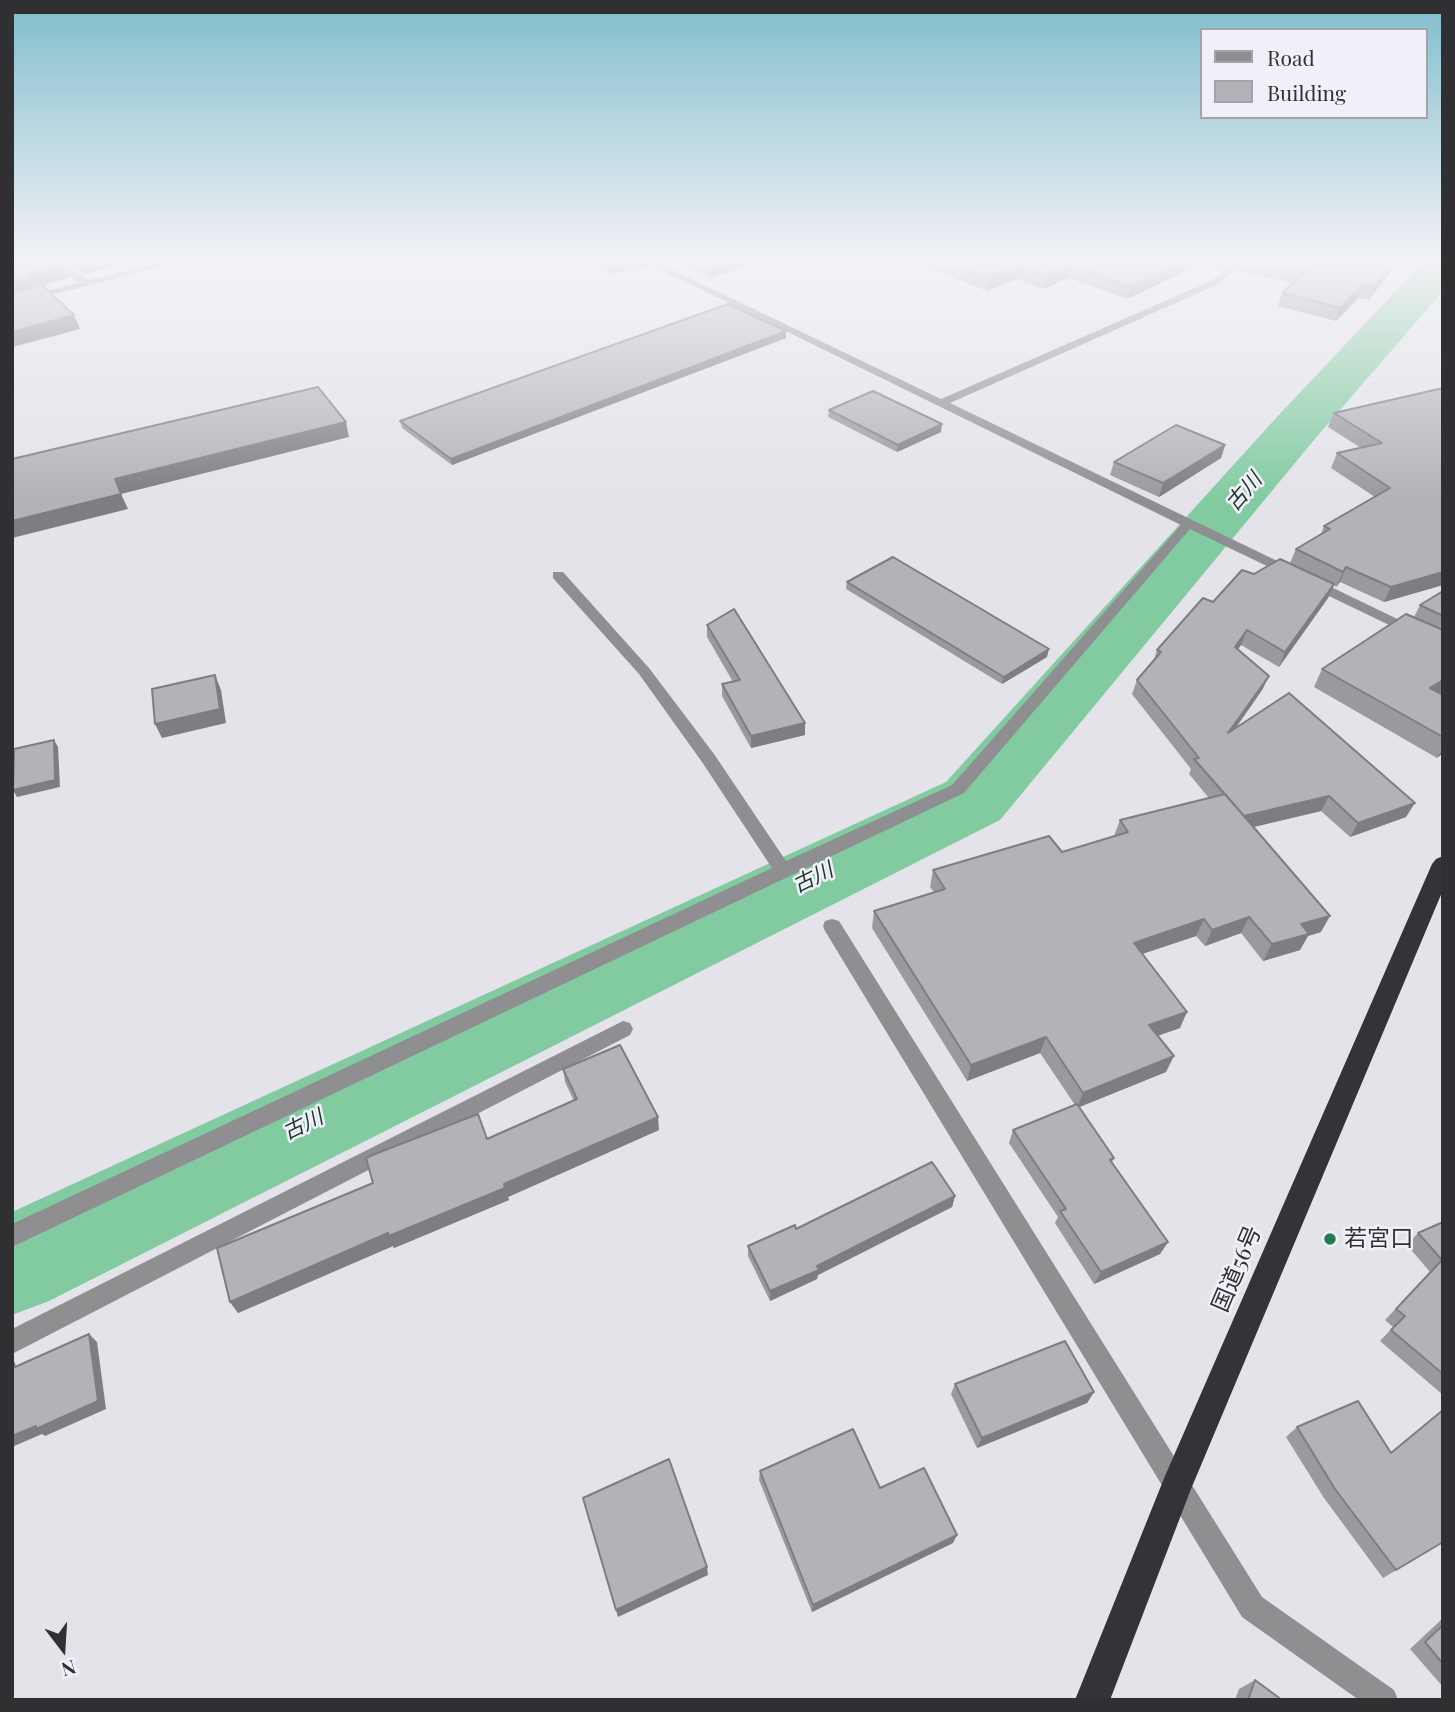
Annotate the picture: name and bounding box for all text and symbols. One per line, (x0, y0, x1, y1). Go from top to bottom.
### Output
legend (1200, 28, 1427, 119)
text: Road (1267, 43, 1315, 71)
text: Building (1267, 78, 1346, 106)
water label: 古川 (1221, 468, 1267, 516)
water label: 古川 (789, 857, 837, 899)
water label: 古川 (279, 1104, 327, 1146)
street label: 国道56号 (1207, 1222, 1267, 1316)
place label: 若宮口 (1344, 1225, 1413, 1253)
marker: 若宮口 (1322, 1231, 1338, 1247)
north arrow (28, 1614, 98, 1684)
text: N (59, 1655, 80, 1684)

